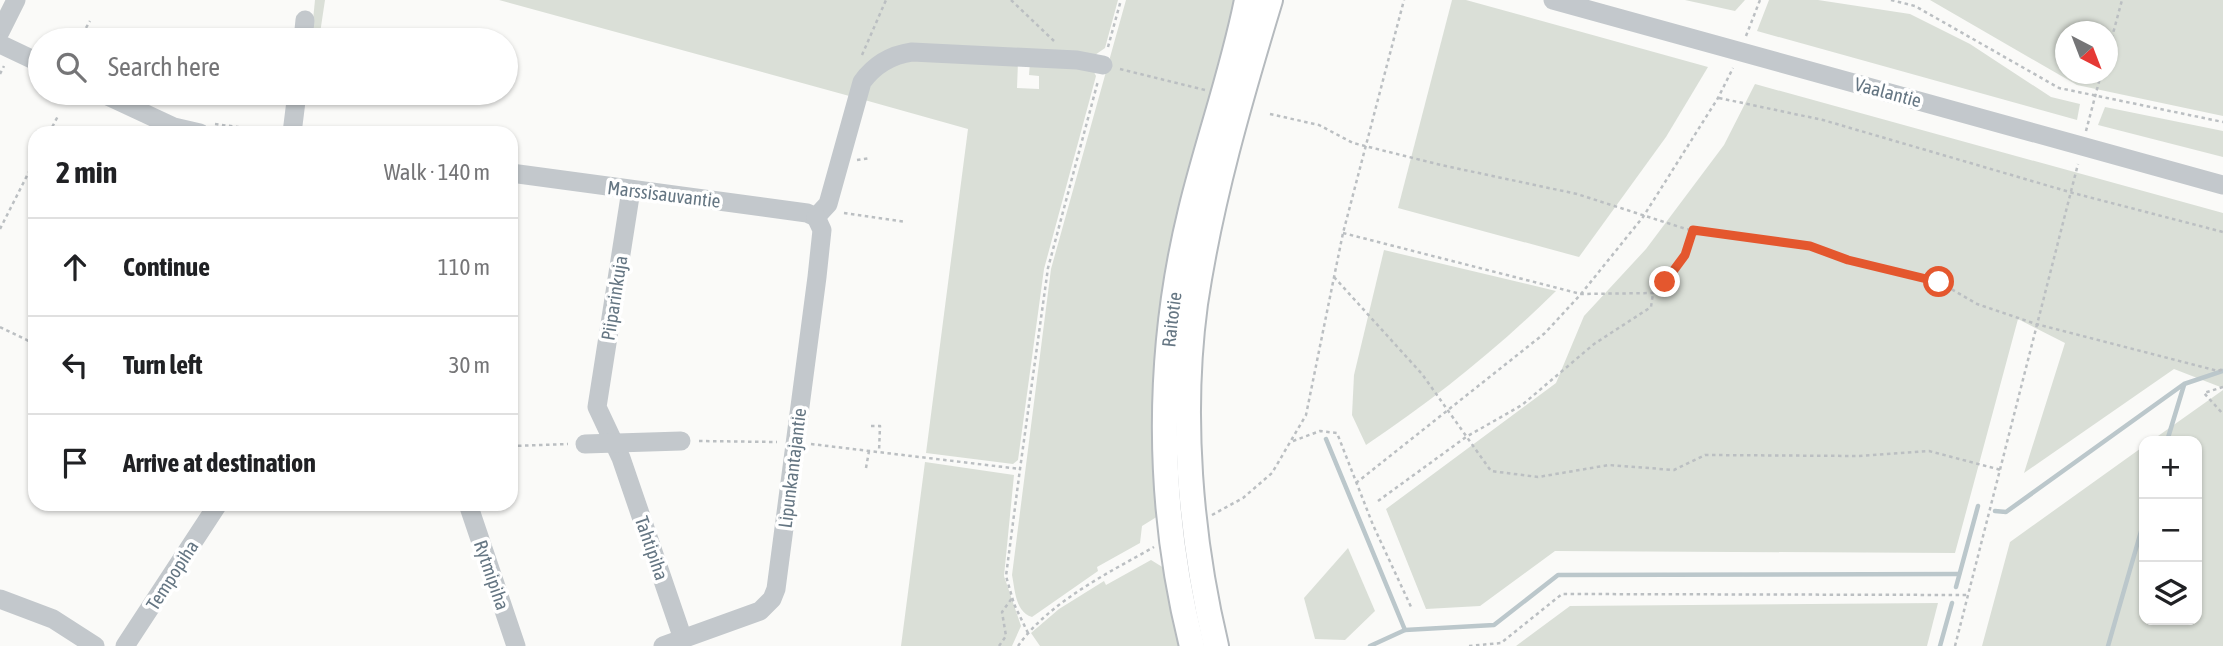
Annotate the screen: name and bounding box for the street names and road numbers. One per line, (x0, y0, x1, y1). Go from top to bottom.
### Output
street label: Vaalantie (1852, 73, 1924, 111)
street label: Marssisauvantie (606, 176, 722, 212)
street label: Piiparinkuja (596, 254, 632, 342)
street label: Raitotie (1157, 290, 1186, 348)
street label: Lipunkantajantie (774, 407, 810, 529)
street label: Tahtipiha (631, 513, 673, 583)
street label: Tempopiha (141, 536, 203, 614)
street label: Rytmipiha (470, 537, 514, 613)

